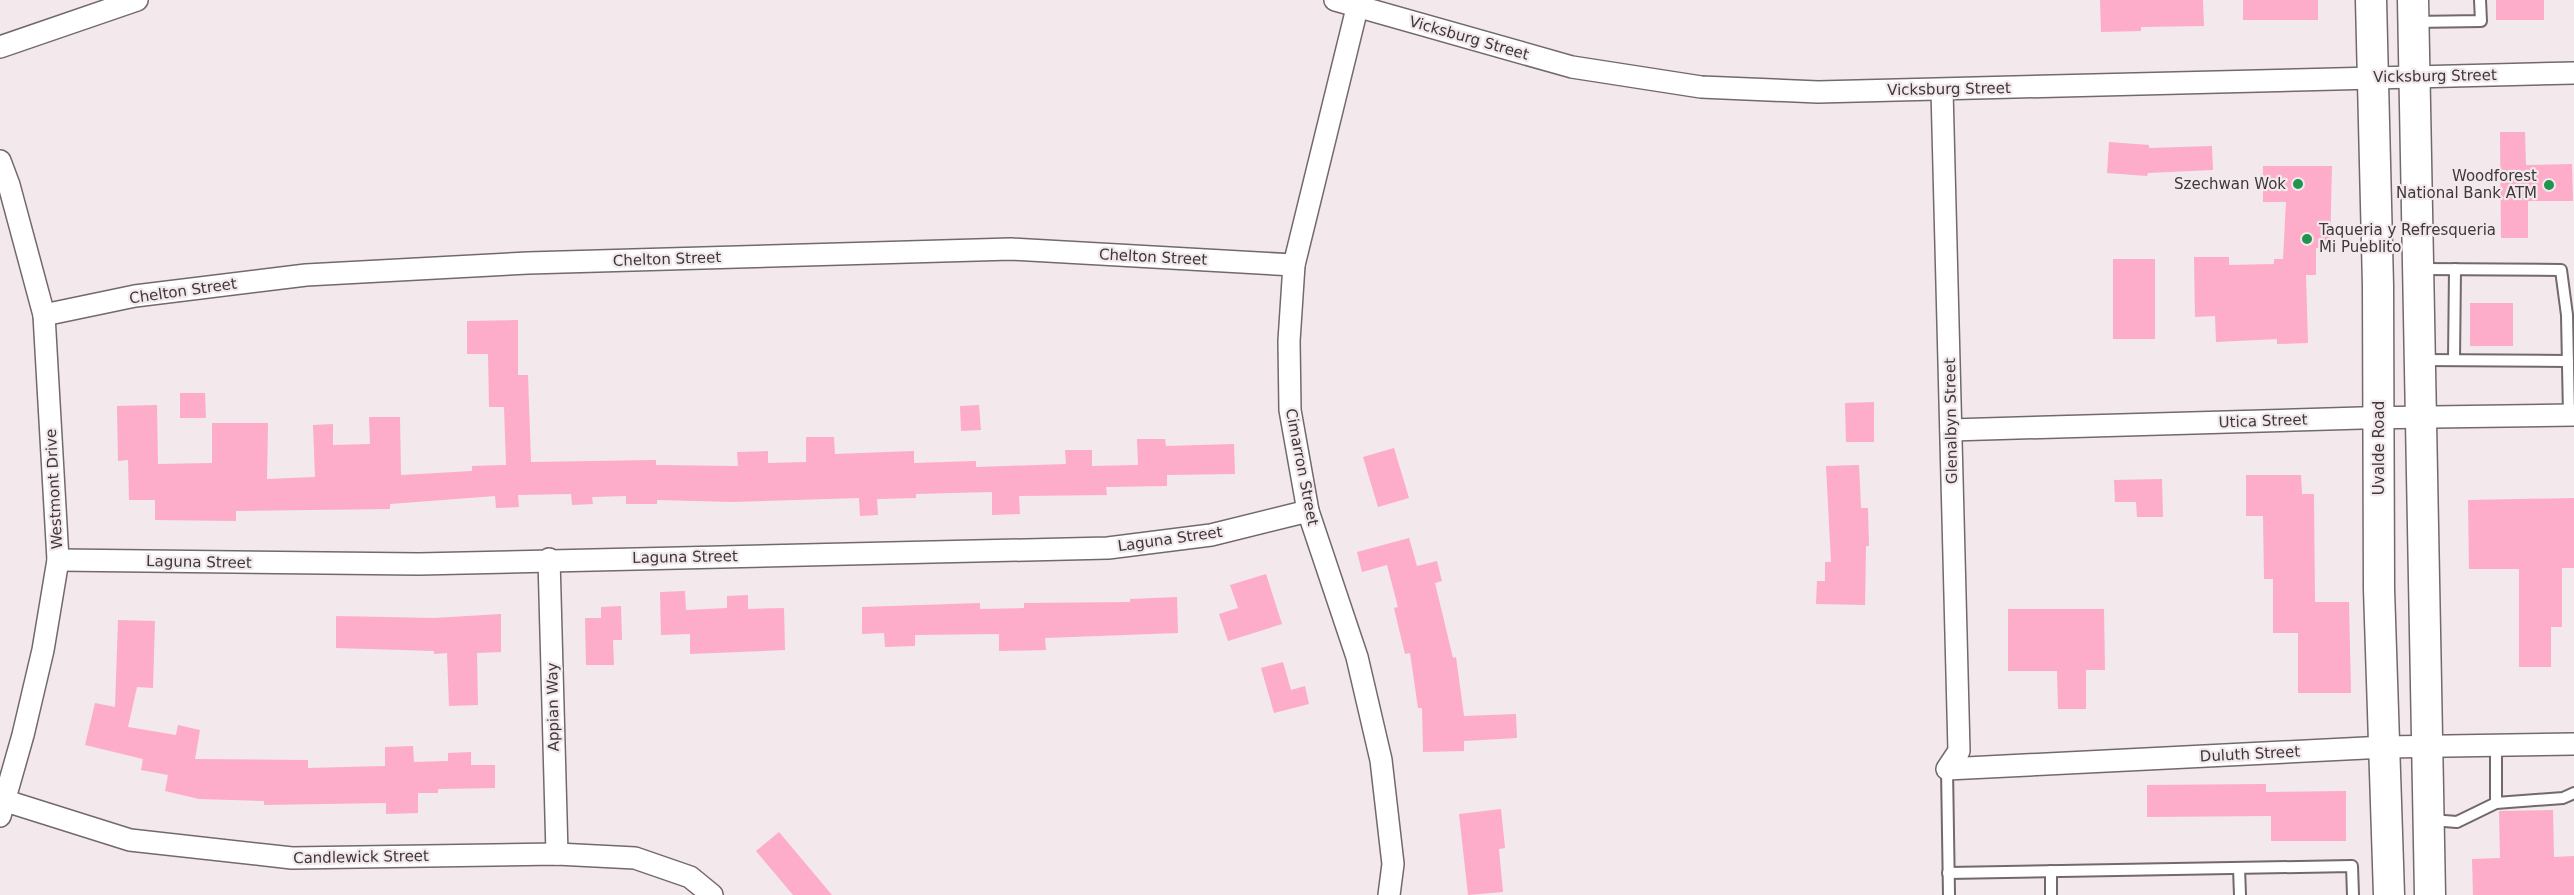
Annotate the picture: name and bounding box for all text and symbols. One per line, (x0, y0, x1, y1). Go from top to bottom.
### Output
street label: Vicksburg Street (1407, 12, 1531, 64)
street label: Vicksburg Street (2373, 66, 2497, 86)
street label: Vicksburg Street (1887, 79, 2011, 99)
place label: Woodforest National Bank ATM (2396, 167, 2537, 202)
place label: Szechwan Wok (2174, 175, 2286, 193)
marker: Szechwan Wok (2291, 177, 2305, 191)
marker: Woodforest National Bank ATM (2542, 178, 2556, 192)
place label: Taqueria y Refresqueria Mi Pueblito (2318, 221, 2496, 256)
marker: Taqueria y Refresqueria Mi Pueblito (2300, 232, 2314, 246)
street label: Chelton Street (1098, 245, 1208, 269)
street label: Chelton Street (613, 248, 722, 270)
street label: Chelton Street (128, 275, 238, 307)
street label: Glenalbyn Street (1941, 358, 1961, 484)
street label: Uvalde Road (2370, 401, 2388, 495)
street label: Cimarron Street (1282, 407, 1322, 527)
street label: Utica Street (2218, 410, 2308, 432)
street label: Westmont Drive (42, 428, 66, 550)
street label: Laguna Street (1116, 523, 1224, 555)
street label: Laguna Street (632, 547, 738, 567)
street label: Laguna Street (146, 552, 252, 572)
street label: Appian Way (543, 662, 563, 752)
street label: Duluth Street (2199, 742, 2301, 766)
street label: Candlewick Street (293, 847, 429, 867)

